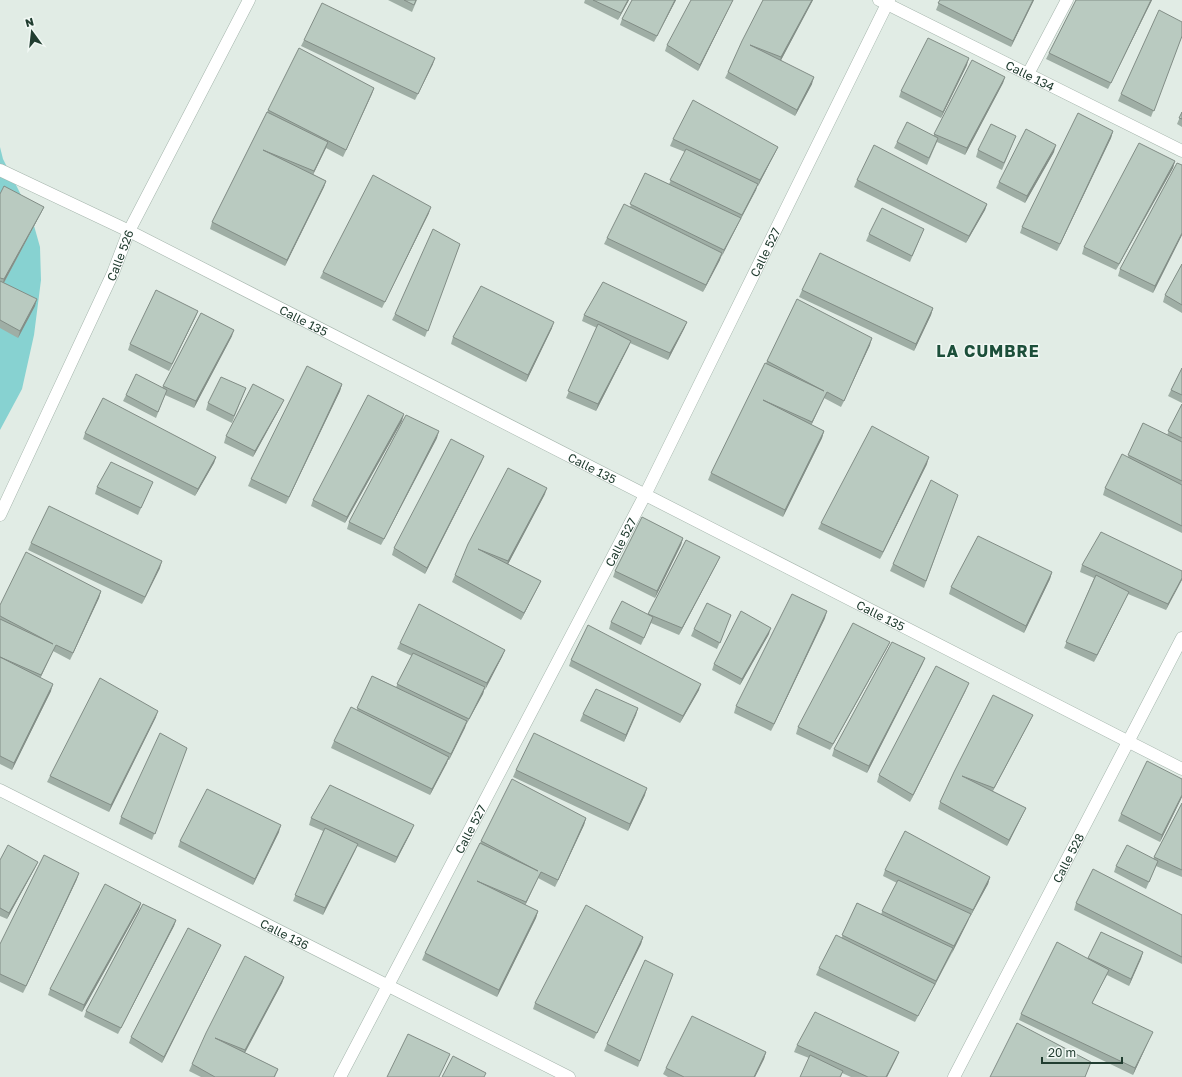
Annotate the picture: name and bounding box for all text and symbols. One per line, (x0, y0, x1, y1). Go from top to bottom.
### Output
north arrow (12, 12, 52, 52)
text: N (24, 14, 35, 29)
street label: Calle 134 (1003, 57, 1057, 94)
street label: Calle 527 (746, 225, 783, 279)
street label: Calle 526 (103, 228, 136, 283)
street label: Calle 135 (277, 302, 331, 339)
district label: LA CUMBRE (936, 341, 1040, 361)
street label: Calle 135 (566, 449, 619, 486)
street label: Calle 527 (601, 515, 639, 569)
street label: Calle 135 (854, 597, 908, 634)
street label: Calle 527 (451, 802, 489, 856)
street label: Calle 528 (1049, 830, 1087, 885)
street label: Calle 136 (258, 915, 312, 952)
scale bar (1042, 1039, 1122, 1065)
text: 20 m (1048, 1045, 1076, 1060)

